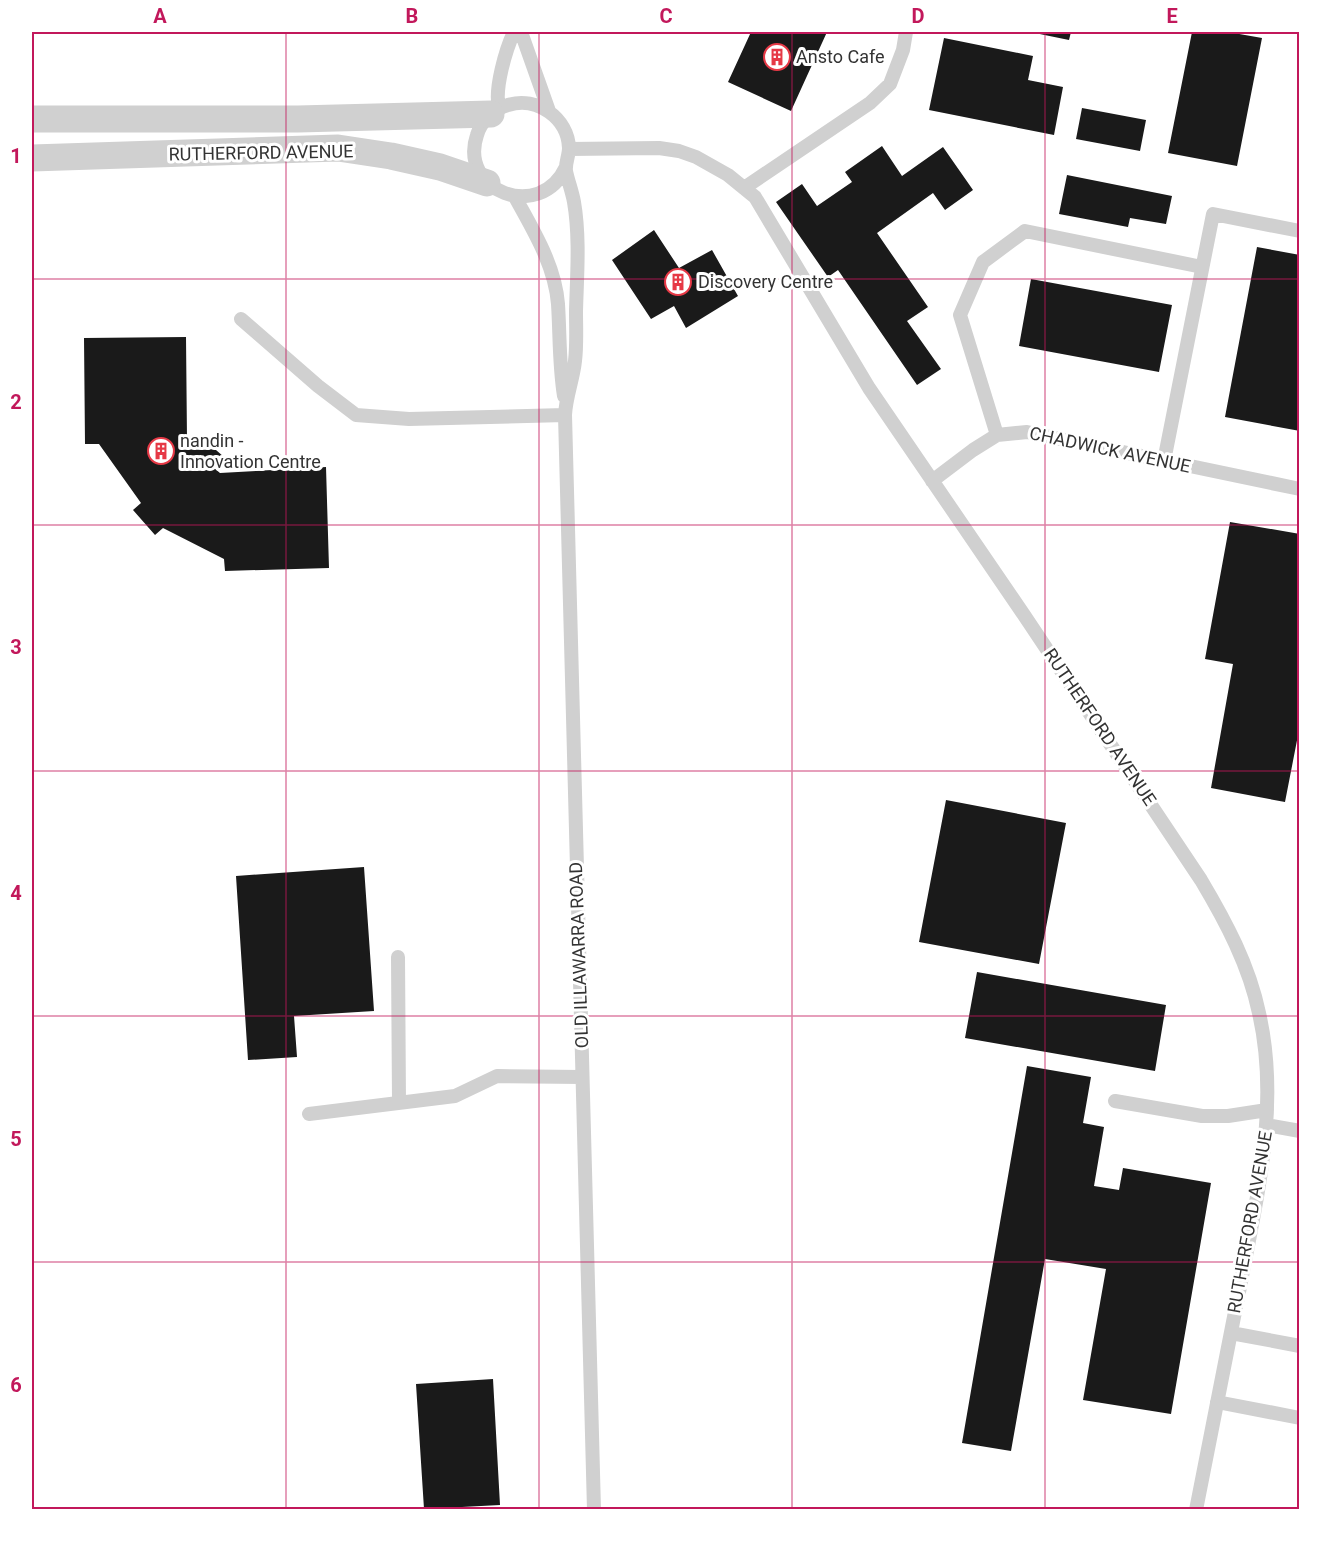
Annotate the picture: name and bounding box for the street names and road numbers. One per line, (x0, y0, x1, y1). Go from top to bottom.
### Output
street label: RUTHERFORD AVENUE (168, 140, 354, 165)
street label: CHADWICK AVENUE (1028, 422, 1193, 477)
street label: RUTHERFORD AVENUE (1040, 644, 1161, 809)
street label: OLD ILLAWARRA ROAD (565, 861, 592, 1049)
street label: RUTHERFORD AVENUE (1223, 1129, 1276, 1315)

